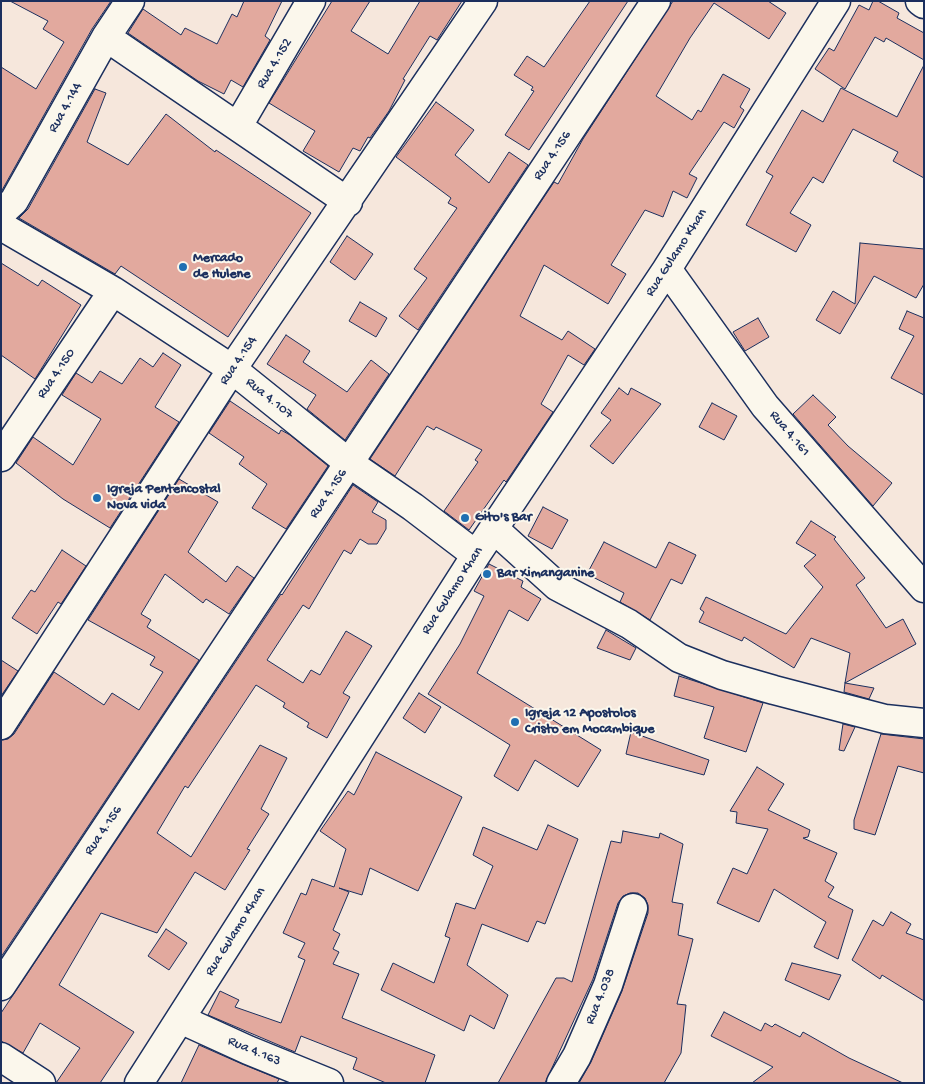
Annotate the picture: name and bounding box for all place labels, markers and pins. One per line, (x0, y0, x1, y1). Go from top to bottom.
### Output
place label: Mercado de Hulene (193, 251, 250, 284)
marker: Mercado de Hulene (177, 261, 189, 273)
place label: Igreja Pentencostal Nova vida (107, 482, 221, 514)
marker: Igreja Pentencostal Nova vida (91, 492, 103, 504)
place label: Gito's Bar (475, 510, 532, 526)
marker: Gito's Bar (459, 512, 471, 524)
place label: Bar Ximanganine (497, 566, 594, 582)
marker: Bar Ximanganine (481, 568, 493, 580)
place label: Igreja 12 Apostolos Cristo em Mocambique (525, 706, 655, 739)
marker: Igreja 12 Apostolos Cristo em Mocambique (509, 716, 521, 728)

